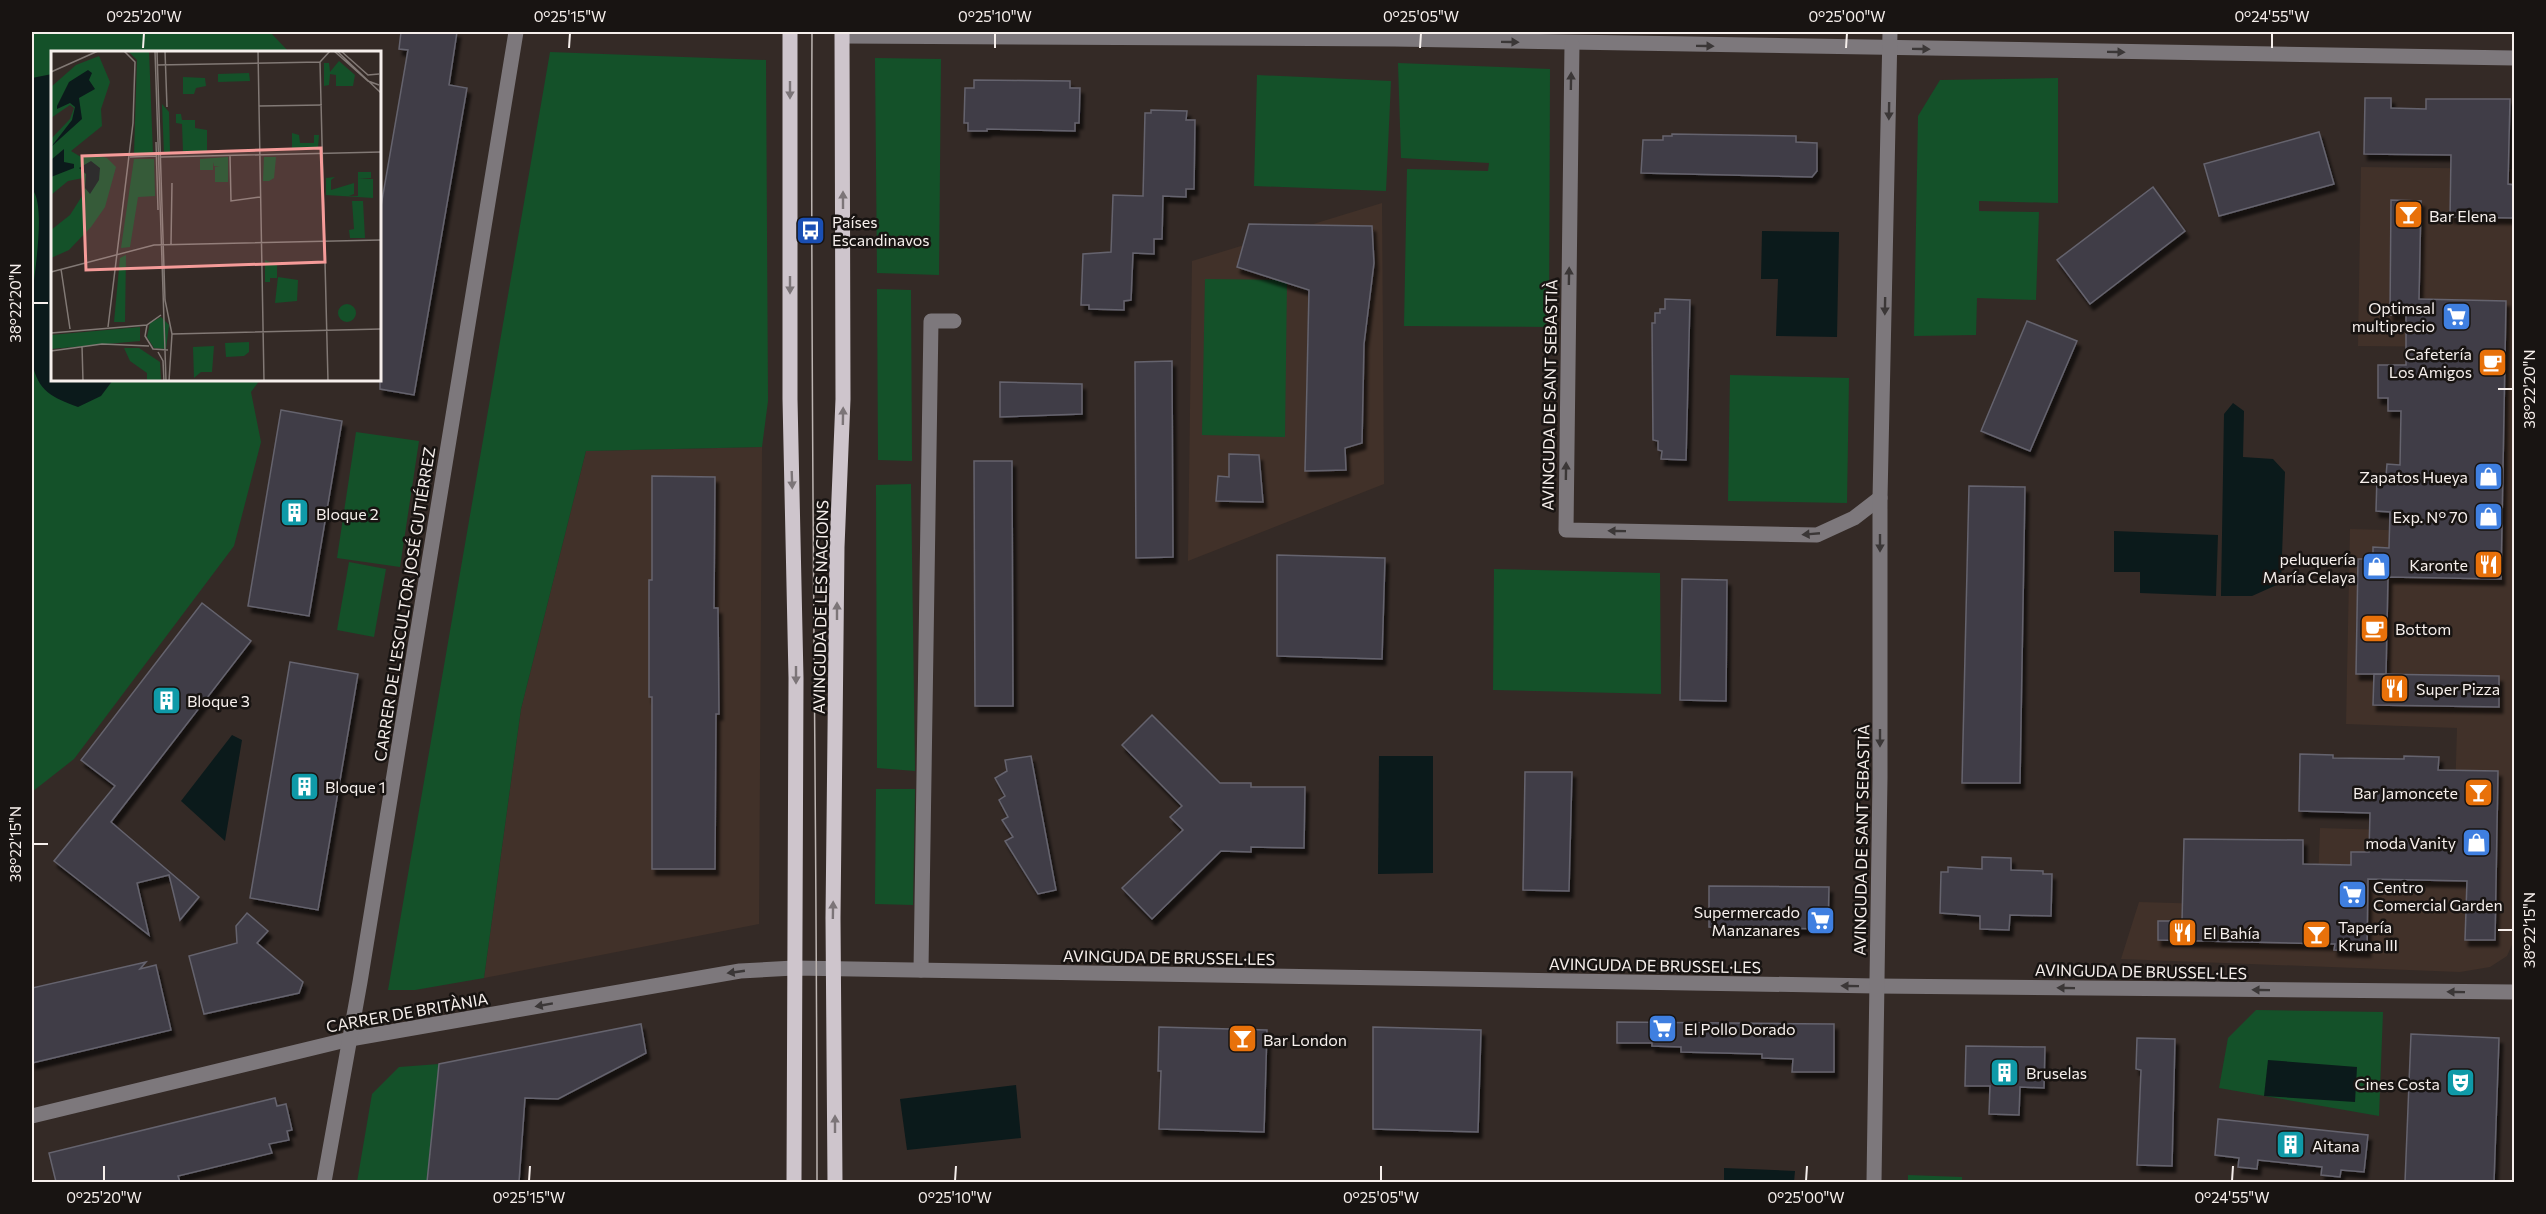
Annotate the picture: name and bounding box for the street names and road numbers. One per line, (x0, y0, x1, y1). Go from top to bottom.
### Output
street label: AVINGUDA DE SANT SEBASTIÀ (1537, 279, 1561, 511)
street label: CARRER DE L'ESCULTOR JOSÉ GUTIÉRREZ (370, 445, 438, 763)
street label: AVINGUDA DE LES NACIONS (809, 500, 831, 714)
street label: AVINGUDA DE SANT SEBASTIÀ (1849, 724, 1873, 956)
street label: AVINGUDA DE BRUSSEL·LES (1063, 946, 1275, 968)
street label: AVINGUDA DE BRUSSEL·LES (1549, 954, 1761, 976)
street label: AVINGUDA DE BRUSSEL·LES (2035, 960, 2247, 982)
street label: CARRER DE BRITÀNIA (325, 988, 489, 1036)

